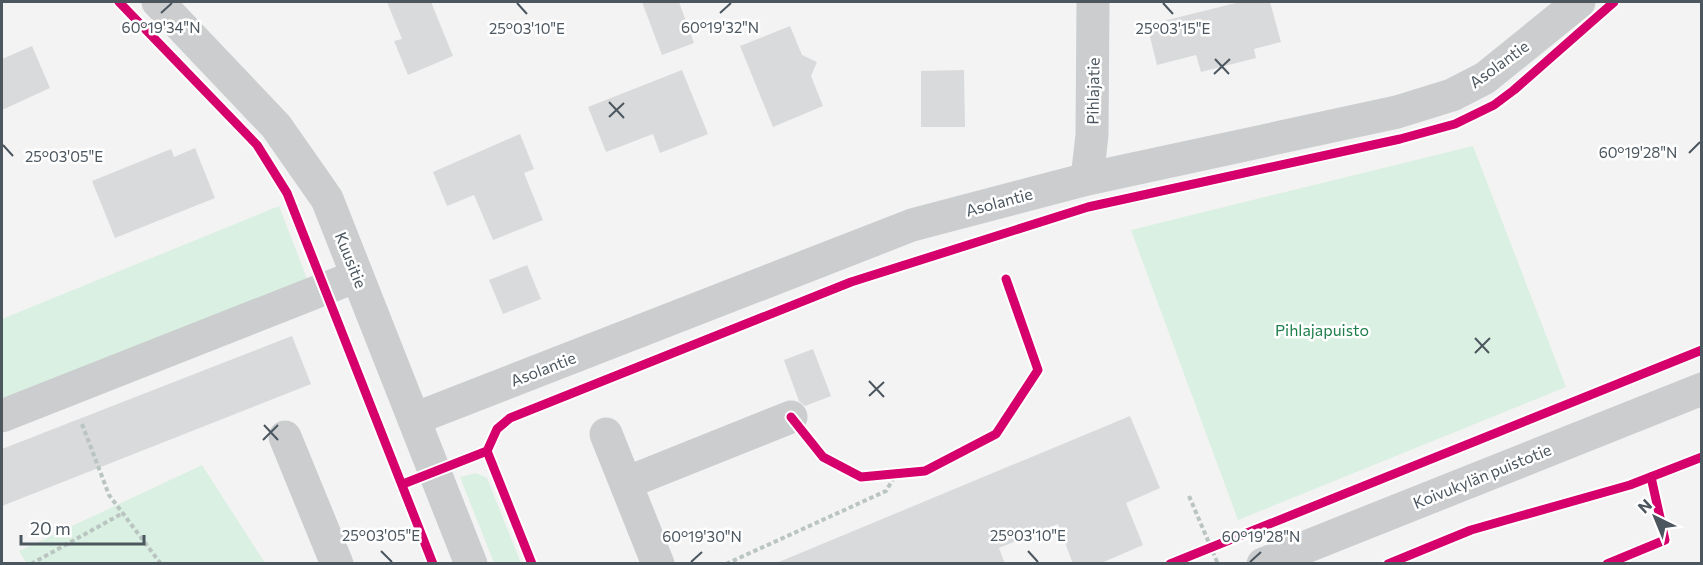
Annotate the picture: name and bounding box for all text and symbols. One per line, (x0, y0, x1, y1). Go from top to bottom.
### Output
text: 60°19'34"N (122, 18, 200, 36)
text: 60°19'32"N (681, 18, 759, 36)
text: 25°03'10"E (489, 19, 565, 37)
text: 25°03'15"E (1136, 19, 1211, 37)
street label: Asolantie (1465, 36, 1532, 91)
street label: Pihlajatie (1082, 57, 1103, 125)
text: 60°19'28"N (1599, 143, 1677, 161)
text: 25°03'05"E (25, 147, 103, 165)
street label: Asolantie (963, 183, 1034, 220)
street label: Kuusitie (332, 229, 371, 291)
park label: Pihlajapuisto (1275, 320, 1369, 339)
street label: Asolantie (507, 347, 578, 390)
street label: Koivukylän puistotie (1410, 439, 1554, 512)
north arrow (1625, 487, 1685, 547)
text: N (1634, 495, 1655, 517)
scale bar (21, 508, 144, 546)
text: 20 m (30, 517, 71, 539)
text: 25°03'05"E (342, 526, 420, 544)
text: 25°03'10"E (990, 526, 1066, 544)
text: 60°19'30"N (662, 527, 742, 545)
text: 60°19'28"N (1222, 527, 1300, 545)

